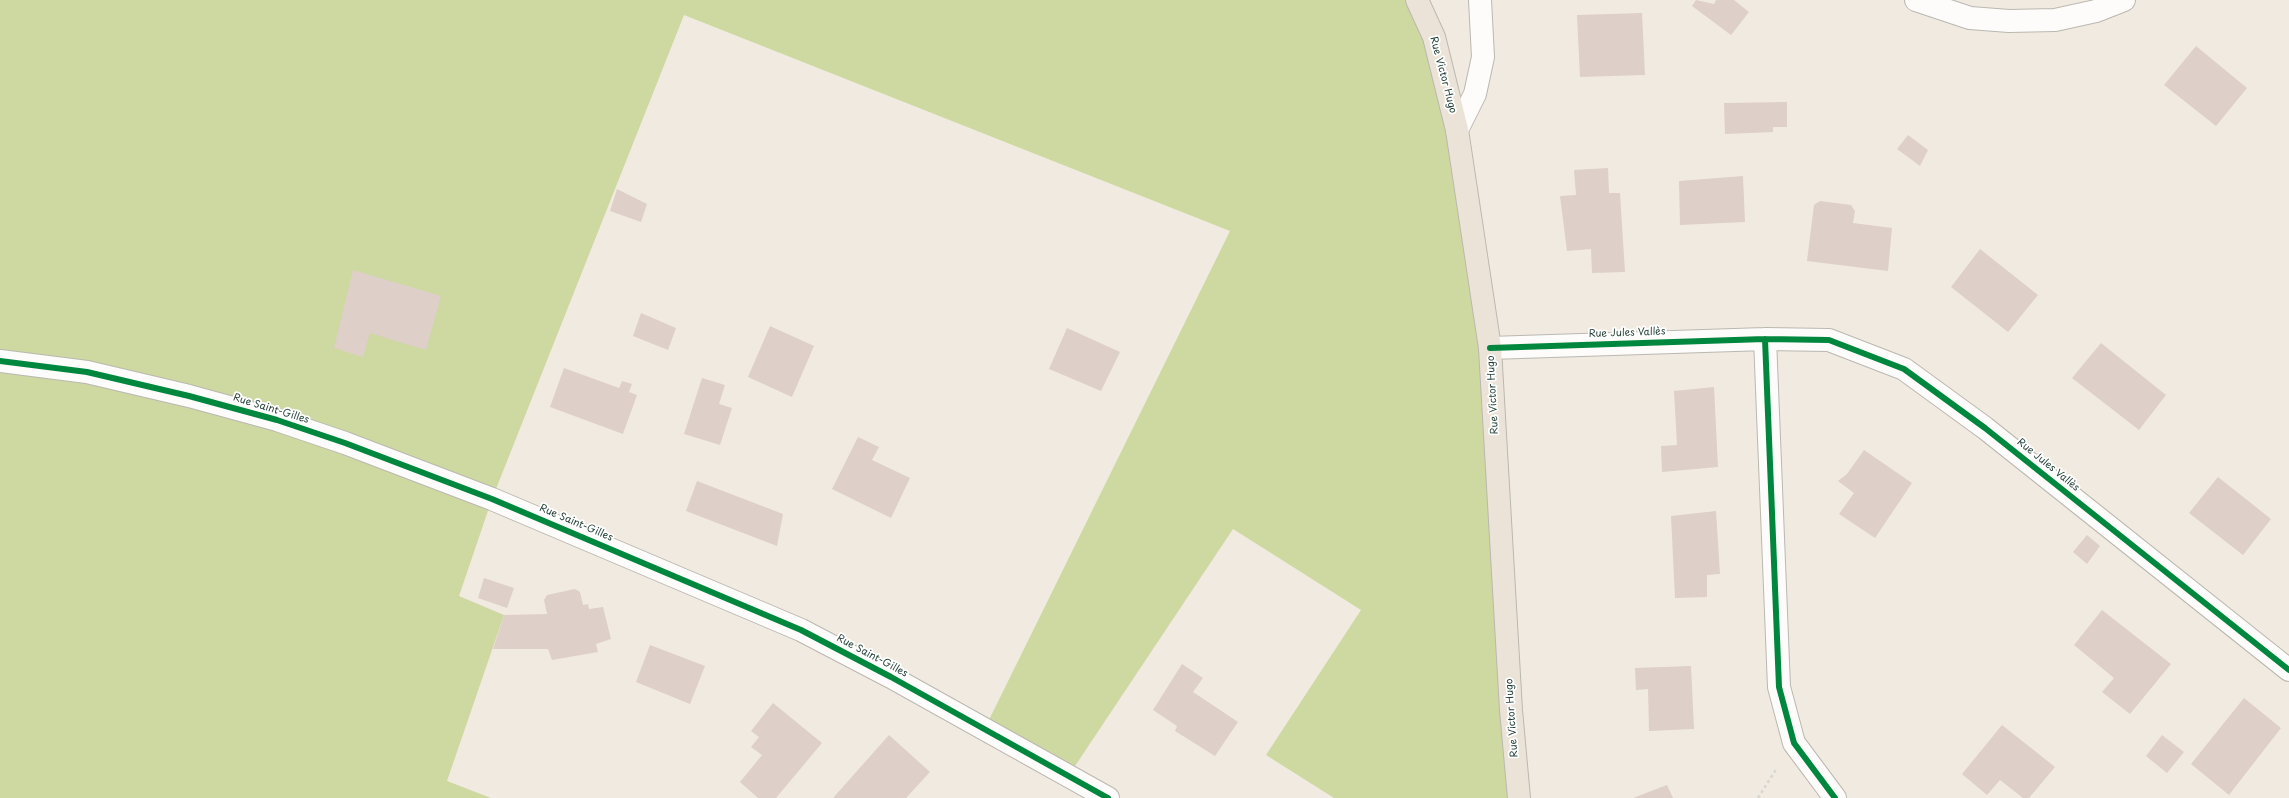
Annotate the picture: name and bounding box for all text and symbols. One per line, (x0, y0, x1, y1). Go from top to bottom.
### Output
street label: Rue Victor Hugo (1427, 35, 1459, 115)
street label: Rue Jules Vallès (1588, 326, 1666, 340)
street label: Rue Victor Hugo (1485, 355, 1501, 435)
street label: Rue Saint-Gilles (232, 392, 310, 426)
street label: Rue Jules Vallès (2014, 436, 2082, 494)
street label: Rue Saint-Gilles (537, 502, 615, 544)
street label: Rue Saint-Gilles (834, 632, 910, 680)
street label: Rue Victor Hugo (1503, 678, 1521, 758)

